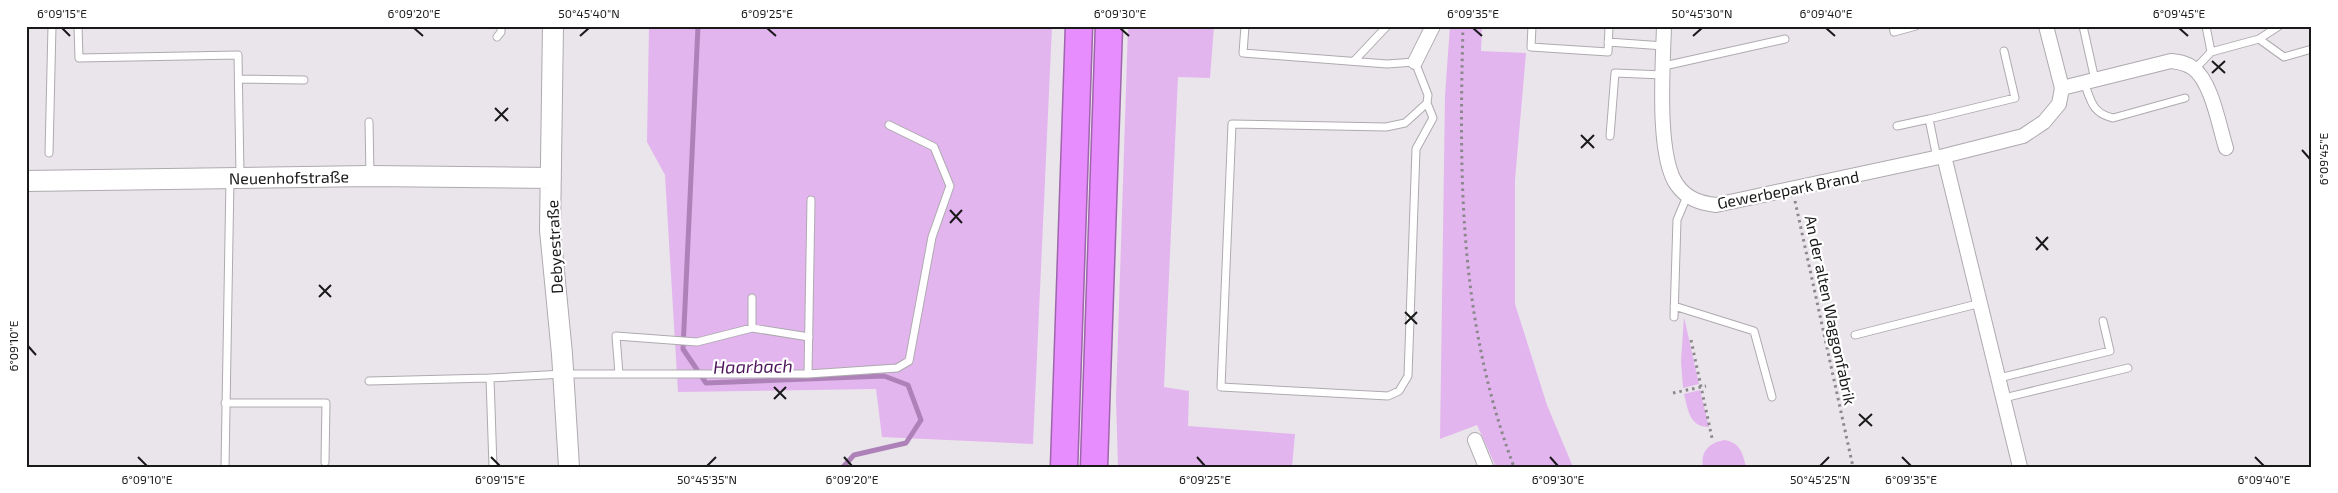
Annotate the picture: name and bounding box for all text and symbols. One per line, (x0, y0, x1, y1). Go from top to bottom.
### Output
text: 6°09'15"E (37, 6, 87, 20)
text: 6°09'20"E (388, 6, 441, 20)
text: 50°45'40"N (558, 6, 620, 20)
text: 6°09'25"E (741, 6, 793, 20)
text: 6°09'30"E (1094, 6, 1147, 20)
text: 6°09'35"E (1447, 6, 1499, 20)
text: 50°45'30"N (1672, 6, 1732, 20)
text: 6°09'40"E (1799, 6, 1853, 20)
text: 6°09'45"E (2153, 6, 2205, 20)
text: 6°09'45"E (2316, 133, 2330, 185)
street label: Neuenhofstraße (229, 166, 349, 188)
street label: Gewerbepark Brand (1715, 166, 1861, 212)
street label: Debyestraße (542, 200, 566, 294)
street label: An der alten Waggonfabrik (1802, 213, 1860, 407)
text: 6°09'10"E (6, 320, 20, 371)
water label: Haarbach (713, 354, 793, 378)
text: 6°09'10"E (122, 472, 173, 486)
text: 6°09'15"E (475, 472, 525, 486)
text: 50°45'35"N (677, 472, 737, 486)
text: 6°09'20"E (826, 472, 879, 486)
text: 6°09'25"E (1179, 472, 1231, 486)
text: 6°09'30"E (1532, 472, 1585, 486)
text: 50°45'25"N (1790, 472, 1850, 486)
text: 6°09'35"E (1885, 472, 1937, 486)
text: 6°09'40"E (2237, 472, 2291, 486)

